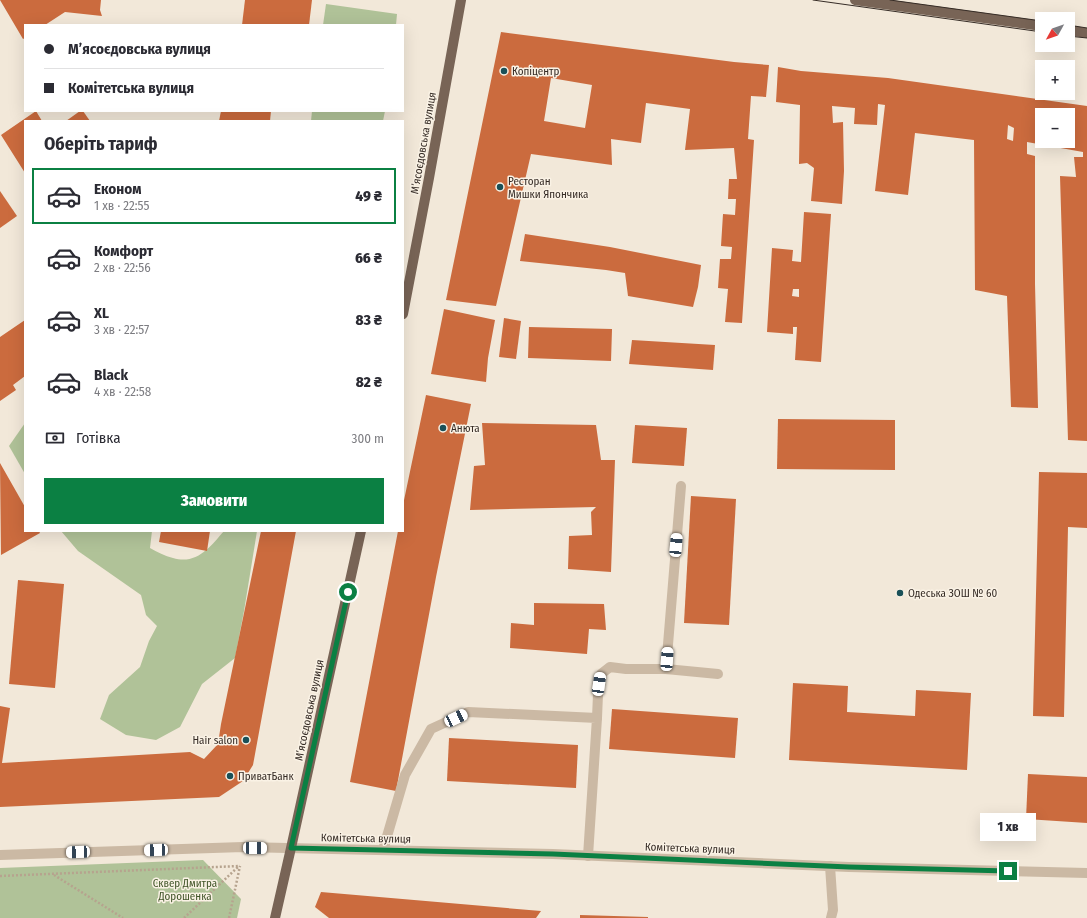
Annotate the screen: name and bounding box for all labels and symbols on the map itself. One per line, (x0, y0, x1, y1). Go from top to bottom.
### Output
north arrow (1035, 12, 1075, 52)
place label: Копіцентр (512, 65, 560, 78)
marker: Копіцентр (499, 66, 509, 76)
street label: Мʼясоєдовська вулиця (408, 91, 439, 195)
place label: Ресторан Мишки Япончика (508, 175, 588, 201)
marker: Ресторан Мишки Япончика (495, 182, 505, 192)
place label: Анюта (451, 422, 480, 435)
marker: Анюта (438, 423, 448, 433)
car (669, 533, 683, 557)
route start (339, 583, 357, 601)
place label: Одеська ЗОШ № 60 (908, 587, 997, 600)
marker: Одеська ЗОШ № 60 (895, 588, 905, 598)
car (660, 647, 674, 671)
street label: Мʼясоєдовська вулиця (292, 658, 327, 762)
car (591, 671, 607, 697)
car (443, 707, 469, 729)
place label: Hair salon (192, 734, 238, 747)
marker: Hair salon (241, 735, 251, 745)
place label: ПриватБанк (238, 770, 294, 783)
marker: ПриватБанк (225, 771, 235, 781)
callout: 1 хв (980, 813, 1036, 841)
street label: Комітетська вулиця (321, 831, 411, 846)
street label: Комітетська вулиця (645, 840, 735, 857)
car (243, 842, 267, 854)
car (144, 844, 168, 856)
car (66, 846, 90, 858)
route end (999, 862, 1017, 880)
park label: Сквер Дмитра Дорошенка (153, 877, 217, 903)

